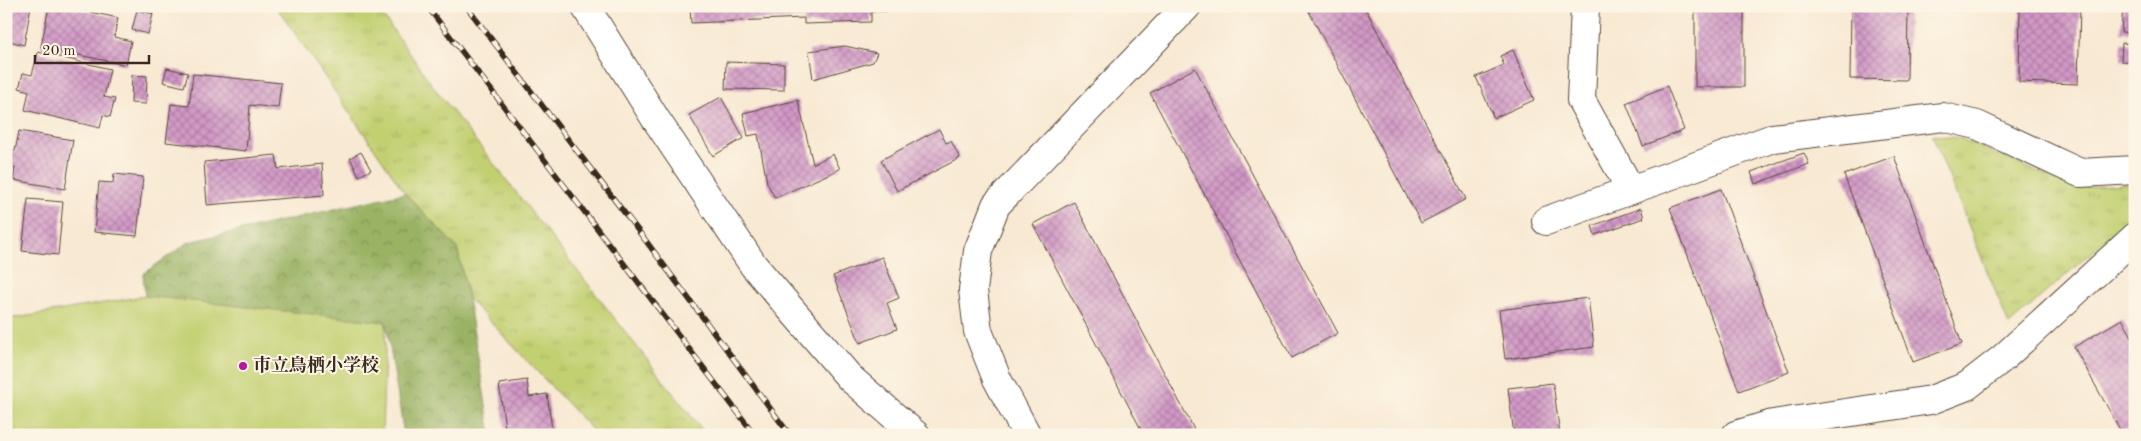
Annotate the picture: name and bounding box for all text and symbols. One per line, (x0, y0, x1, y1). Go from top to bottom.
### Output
scale bar (35, 32, 149, 64)
text: 20 m (42, 44, 76, 59)
place label: 市立鳥栖小学校 (253, 355, 379, 375)
marker: 市立鳥栖小学校 (237, 360, 249, 372)

